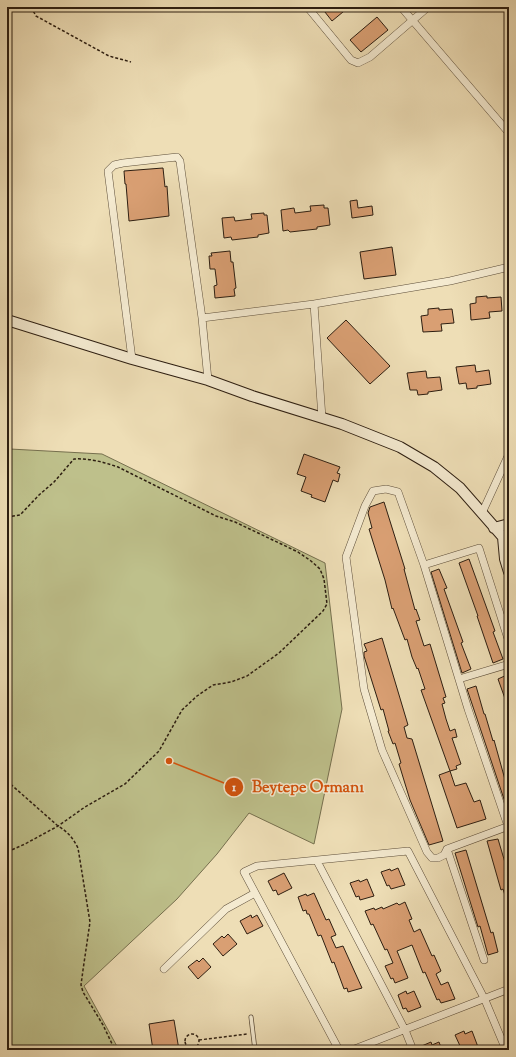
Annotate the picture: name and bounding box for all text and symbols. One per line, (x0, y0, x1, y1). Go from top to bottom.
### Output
callout: Beytepe Ormanı (224, 773, 372, 801)
text: Beytepe Ormanı (252, 777, 364, 800)
text: 1 (231, 779, 237, 797)

